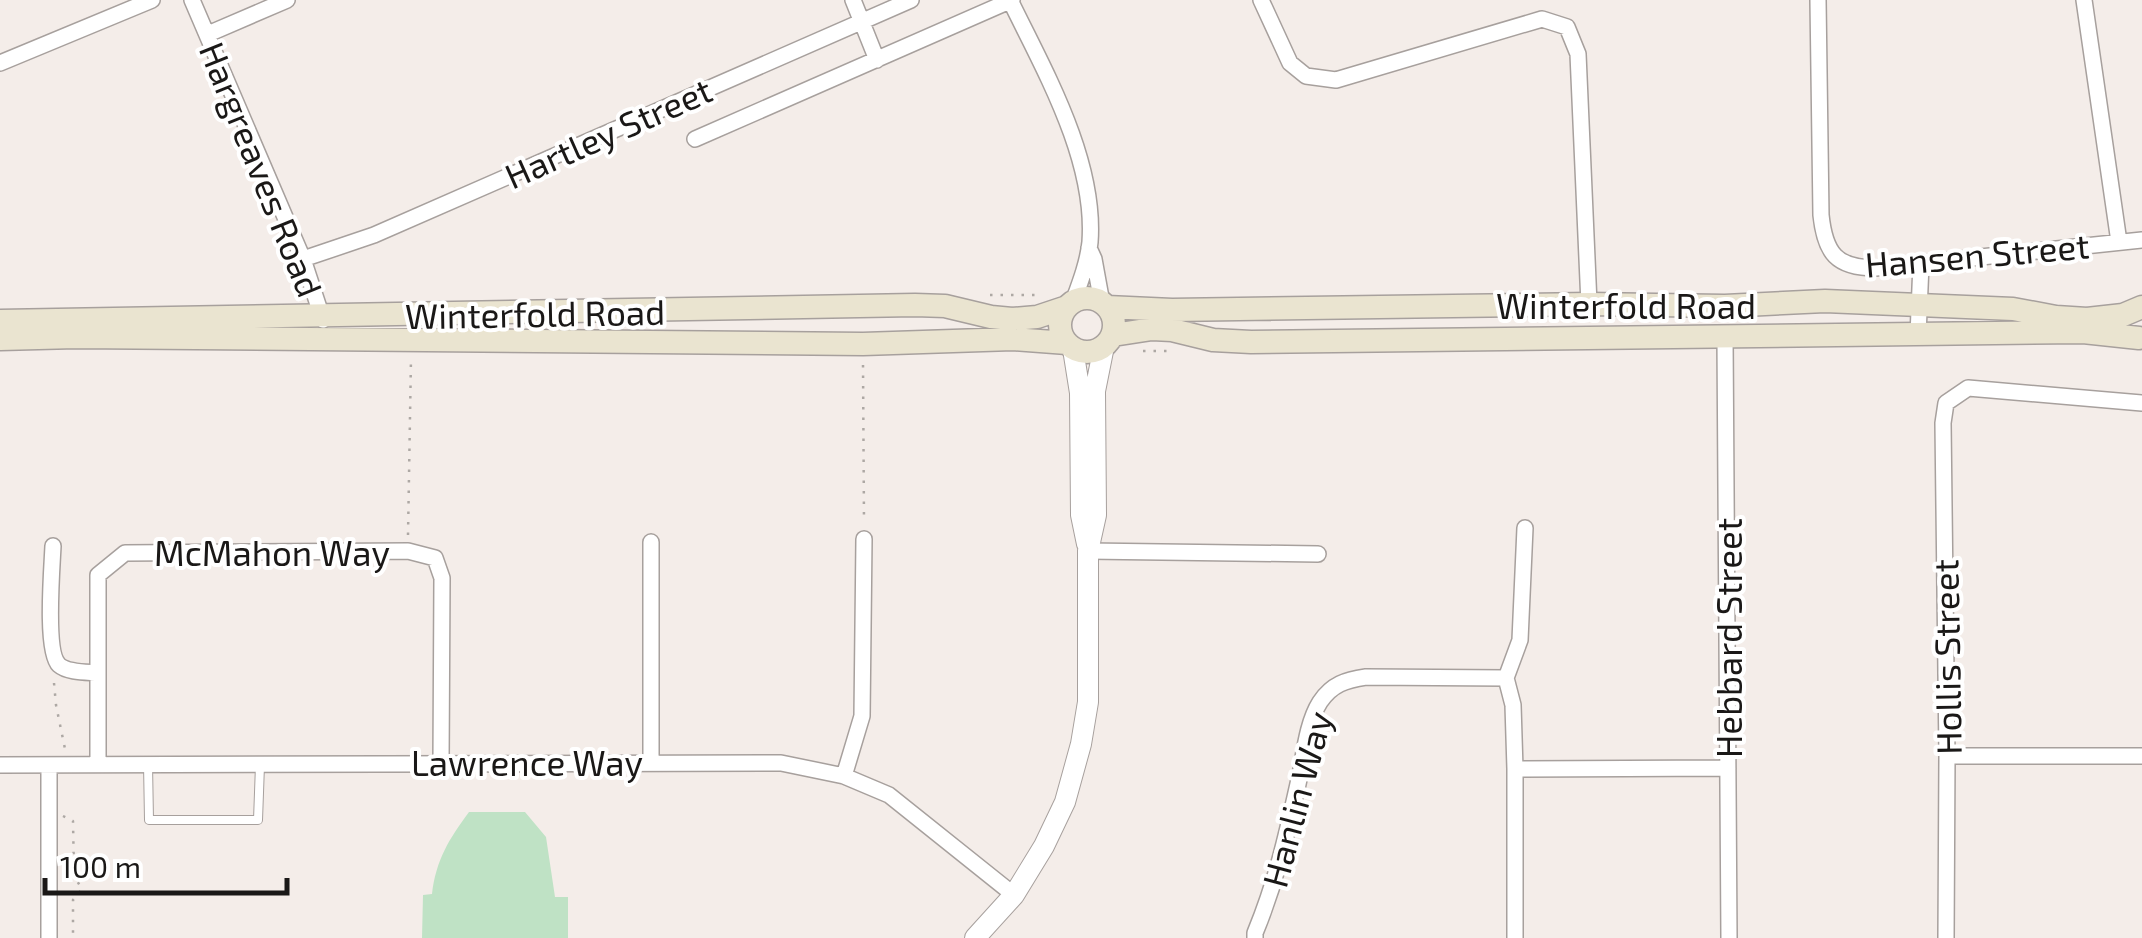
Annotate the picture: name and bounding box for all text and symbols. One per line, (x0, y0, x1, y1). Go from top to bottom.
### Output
street label: Hargreaves Road (192, 36, 332, 302)
street label: Hartley Street (498, 68, 718, 196)
street label: Hansen Street (1863, 223, 2091, 285)
street label: Winterfold Road (1496, 284, 1756, 326)
street label: Winterfold Road (405, 290, 665, 336)
street label: Hebbard Street (1707, 518, 1749, 758)
street label: McMahon Way (154, 531, 390, 573)
street label: Hollis Street (1923, 559, 1969, 755)
street label: Hanlin Way (1252, 707, 1340, 891)
street label: Lawrence Way (411, 741, 643, 783)
scale bar (45, 833, 288, 895)
text: 100 m (60, 848, 141, 884)

